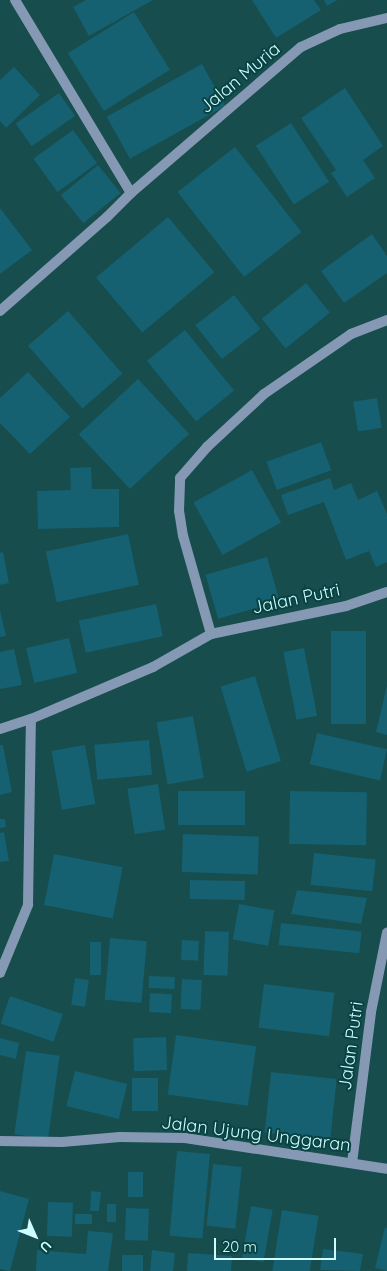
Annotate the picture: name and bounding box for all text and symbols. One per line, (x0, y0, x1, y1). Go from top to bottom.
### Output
street label: Jalan Muria (195, 38, 285, 118)
street label: Jalan Putri (250, 579, 342, 619)
street label: Jalan Putri (334, 1000, 368, 1092)
street label: Jalan Ujung Unggaran (160, 1112, 352, 1156)
north arrow (10, 1211, 60, 1261)
scale bar (217, 1228, 340, 1260)
text: U (36, 1237, 56, 1256)
text: 20 m (222, 1237, 257, 1256)

